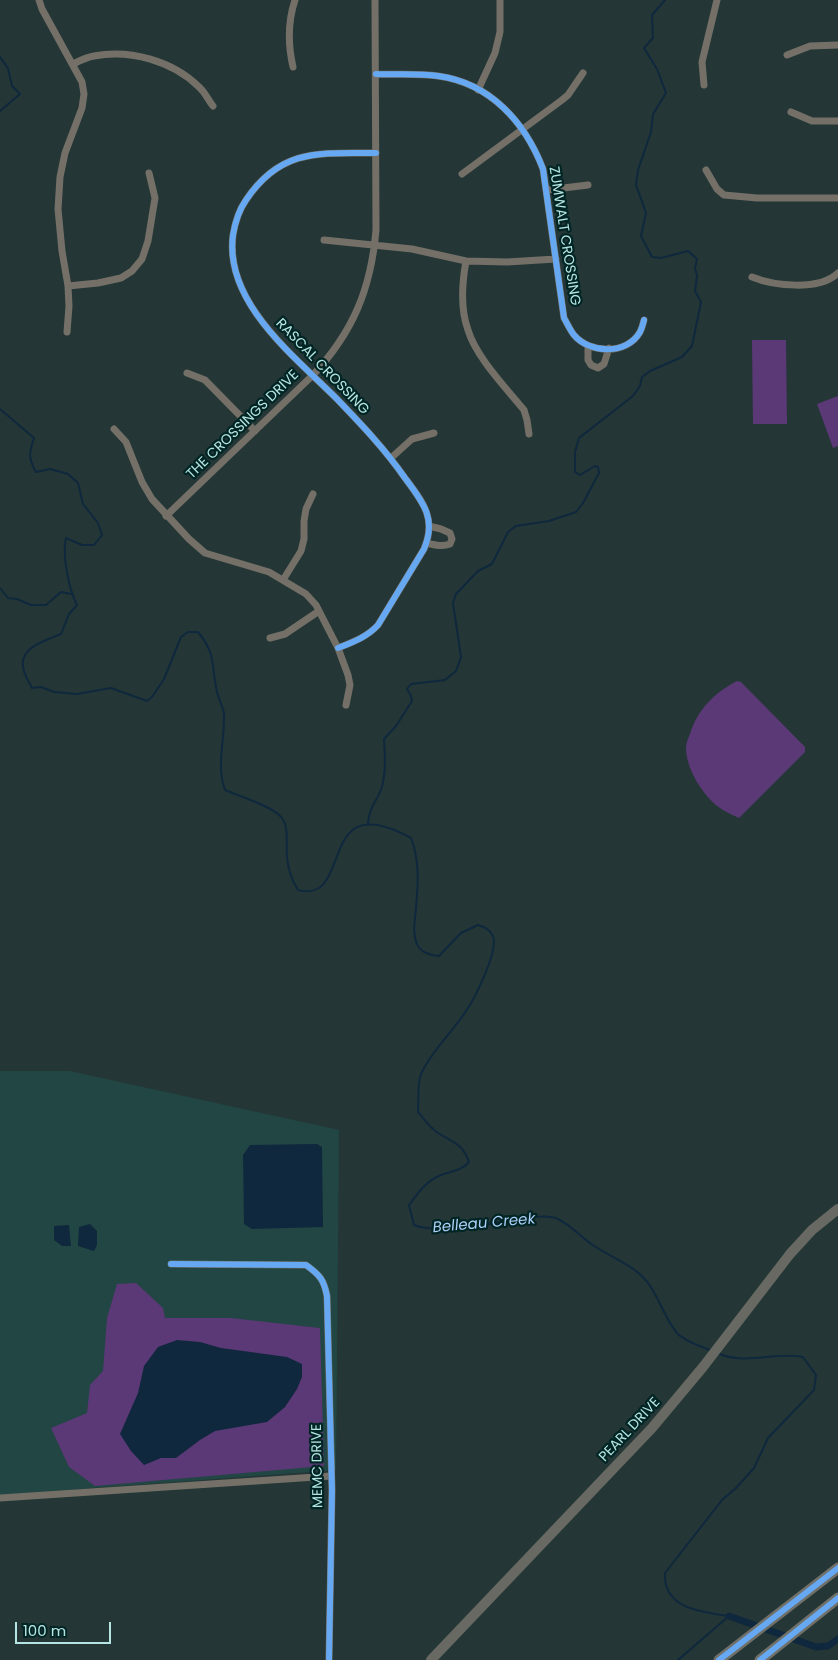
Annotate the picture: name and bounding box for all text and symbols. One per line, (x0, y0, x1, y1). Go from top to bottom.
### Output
street label: ZUMWALT CROSSING (545, 165, 583, 307)
street label: RASCAL CROSSING (272, 315, 372, 419)
street label: THE CROSSINGS DRIVE (183, 367, 303, 483)
water label: Belleau Creek (432, 1211, 536, 1237)
street label: PEARL DRIVE (596, 1394, 664, 1466)
street label: MEMC DRIVE (309, 1424, 327, 1508)
scale bar (18, 1612, 114, 1644)
text: 100 m (23, 1620, 66, 1641)

